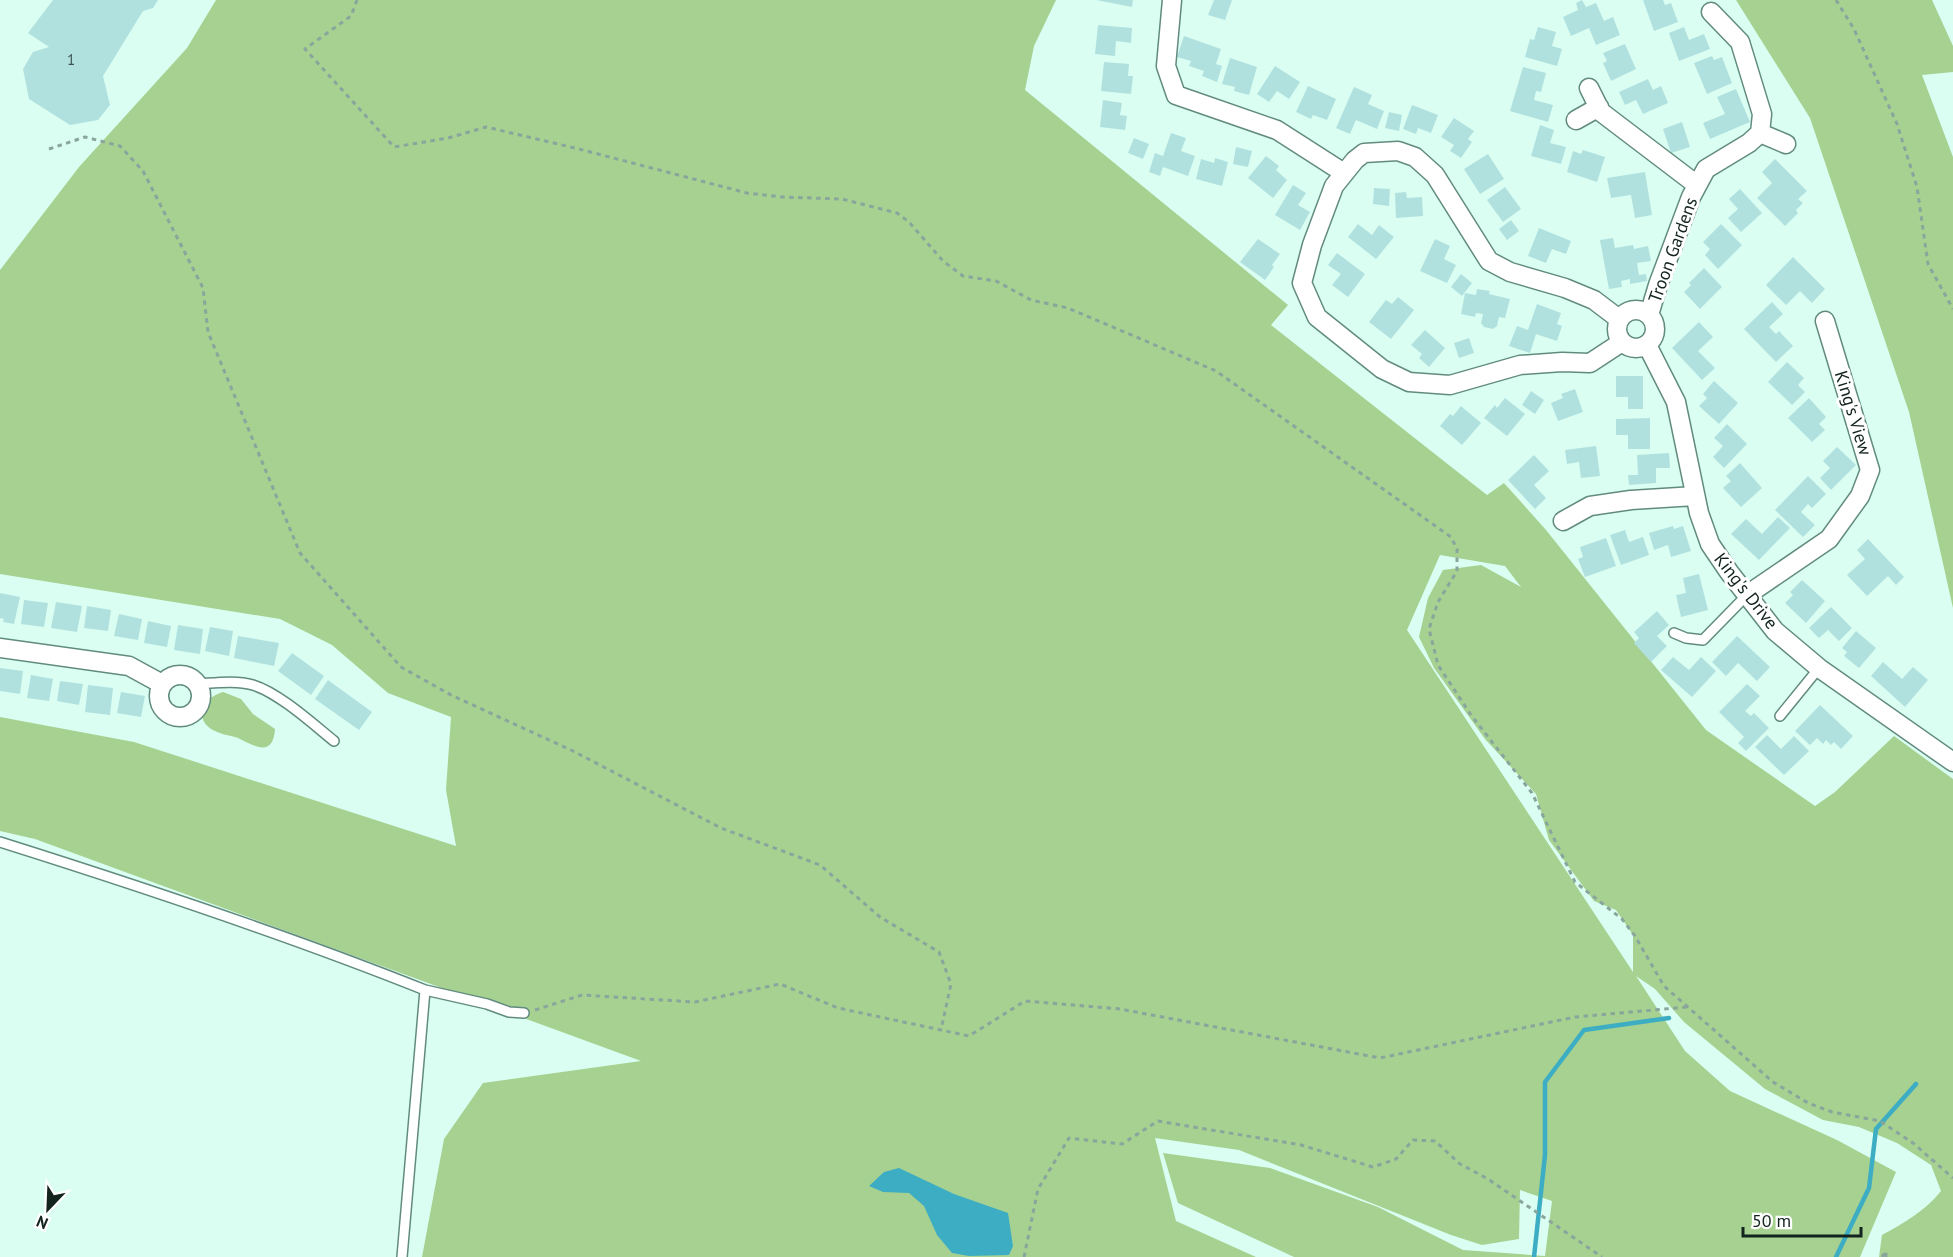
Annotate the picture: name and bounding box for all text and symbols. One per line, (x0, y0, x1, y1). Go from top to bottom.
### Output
house number: 1 (67, 50, 75, 69)
street label: Troon Gardens (1643, 194, 1702, 306)
street label: King's View (1830, 368, 1877, 459)
street label: King's Drive (1709, 548, 1783, 634)
north arrow (18, 1179, 78, 1239)
scale bar (1743, 1200, 1862, 1238)
text: 50 m (1752, 1209, 1791, 1232)
text: N (33, 1212, 51, 1234)

